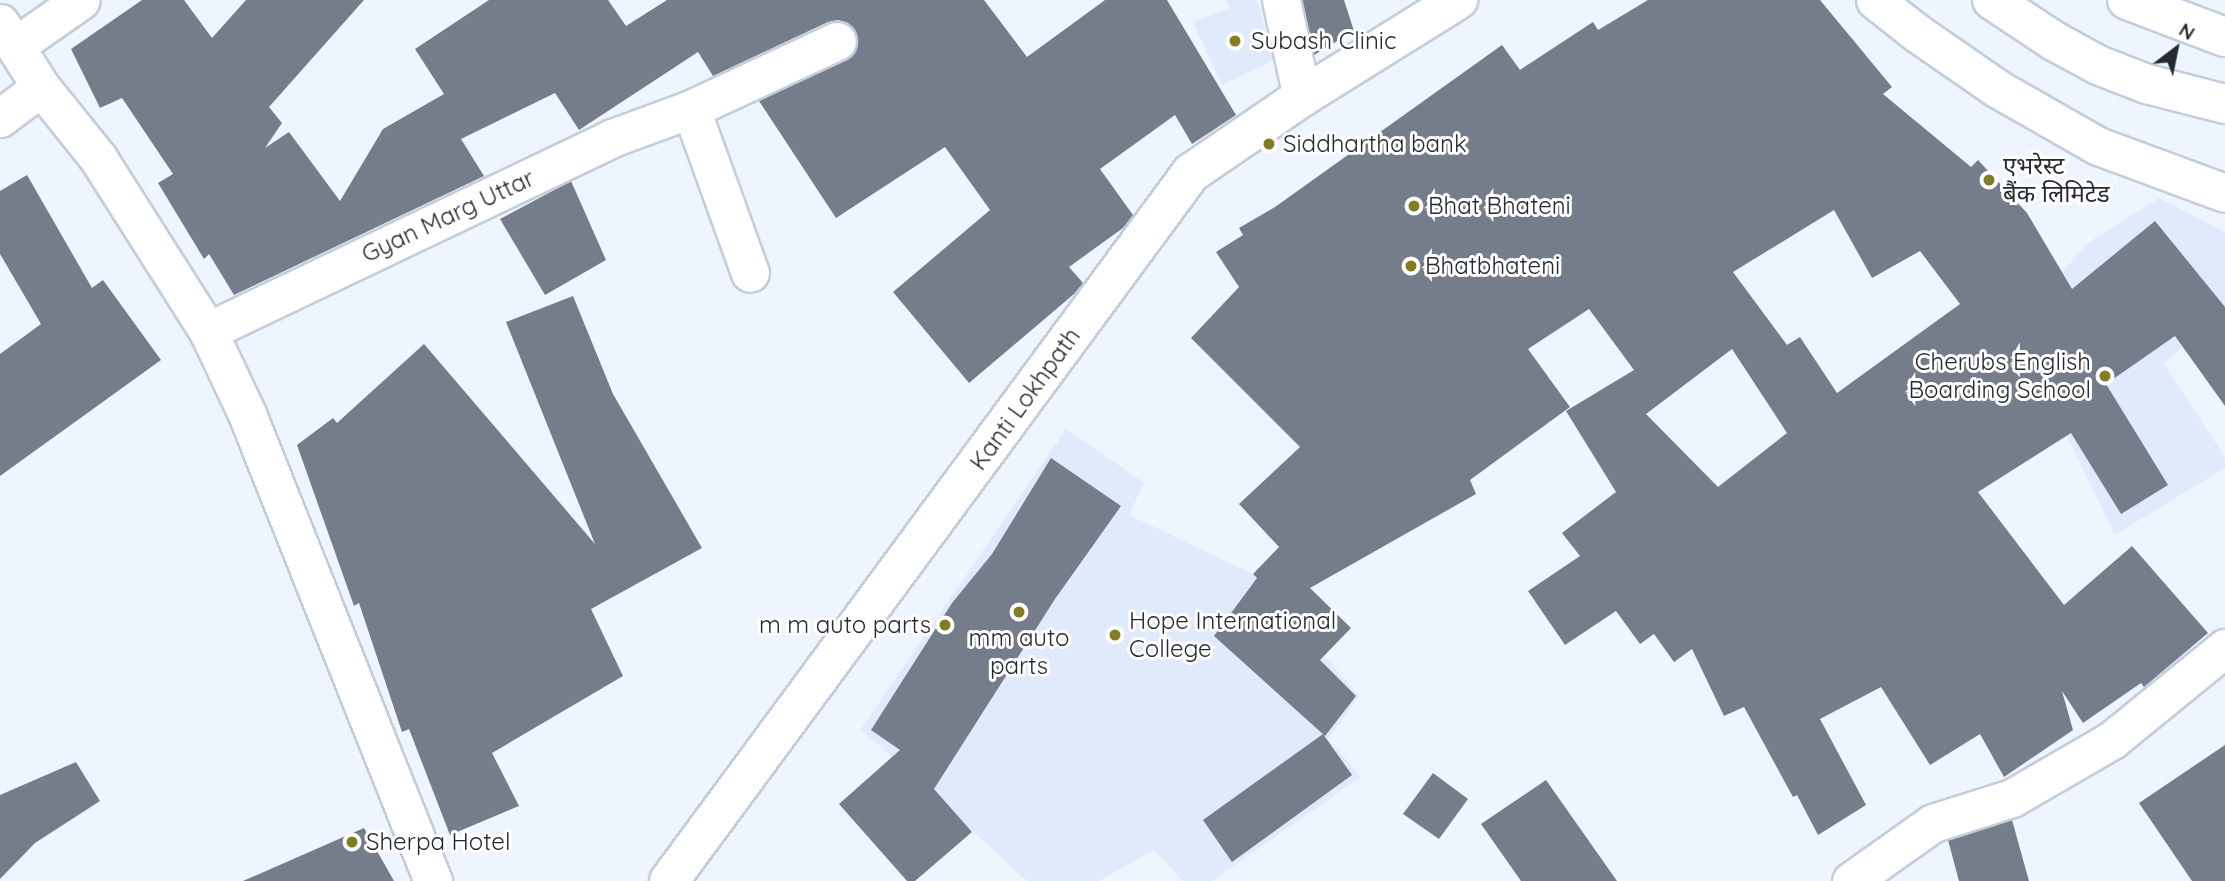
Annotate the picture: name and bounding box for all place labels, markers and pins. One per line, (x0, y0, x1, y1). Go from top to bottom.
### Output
place label: Subash Clinic (1251, 27, 1396, 55)
marker: Subash Clinic (1225, 31, 1245, 51)
place label: Siddhartha bank (1283, 130, 1467, 158)
marker: Siddhartha bank (1261, 136, 1277, 152)
place label: एभरेस्ट बैंक लिमिटेड (2003, 152, 2110, 208)
marker: एभरेस्ट बैंक लिमिटेड (1981, 172, 1997, 188)
place label: Bhat Bhateni (1428, 192, 1571, 220)
marker: Bhat Bhateni (1406, 198, 1422, 214)
place label: Bhatbhateni (1425, 252, 1560, 280)
marker: Bhatbhateni (1403, 258, 1419, 274)
place label: Cherubs English Boarding School (1909, 348, 2091, 404)
marker: Cherubs English Boarding School (2097, 368, 2113, 384)
marker: mm auto parts (1011, 604, 1027, 620)
place label: Hope International College (1129, 607, 1336, 663)
place label: m m auto parts (759, 611, 931, 639)
marker: m m auto parts (937, 617, 953, 633)
place label: mm auto parts (969, 624, 1069, 680)
marker: Hope International College (1107, 627, 1123, 643)
place label: Sherpa Hotel (366, 828, 510, 856)
marker: Sherpa Hotel (344, 834, 360, 850)

